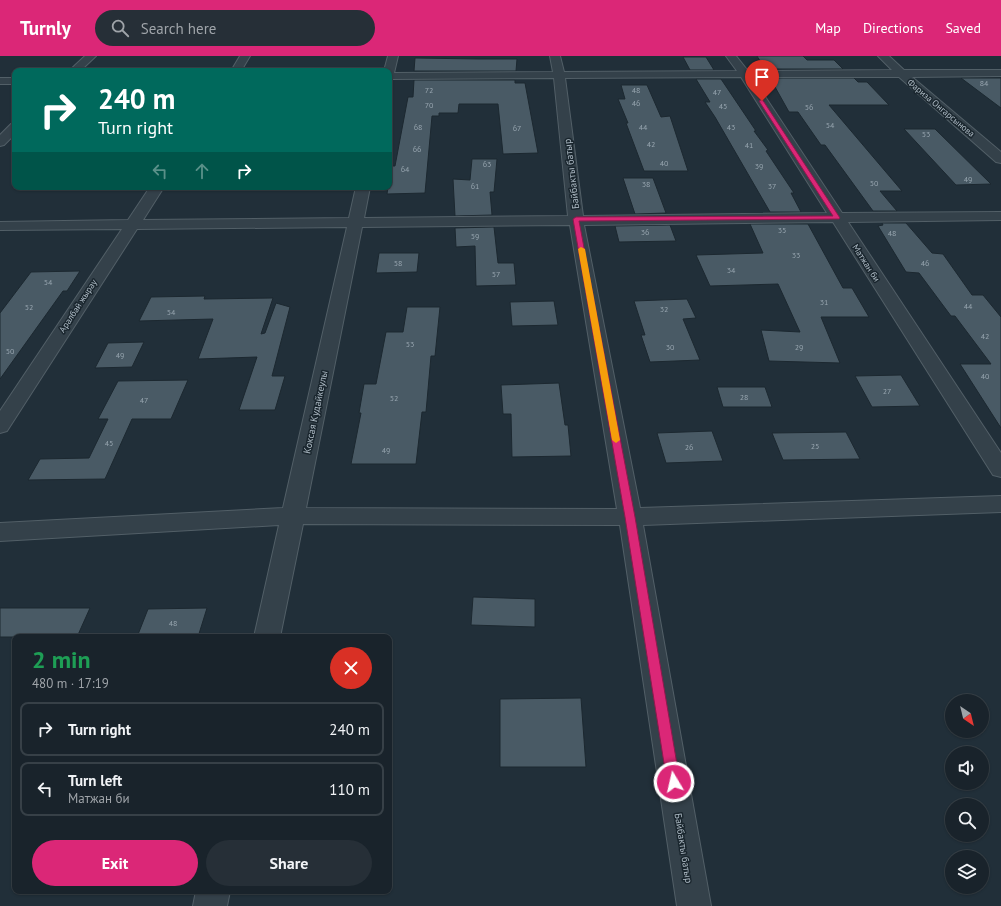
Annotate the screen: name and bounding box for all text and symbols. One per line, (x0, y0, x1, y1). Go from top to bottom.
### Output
search box (95, 10, 375, 46)
text: Turnly (20, 16, 71, 40)
icon: search (109, 17, 131, 39)
text: Search here (141, 19, 216, 38)
text: Map (815, 19, 841, 37)
text: Directions (863, 19, 923, 37)
text: Saved (945, 19, 981, 37)
pin (745, 60, 779, 101)
icon: arrive (751, 66, 773, 88)
street label: Фариза Онгарсынова (905, 76, 977, 139)
house number: 84 (980, 78, 989, 88)
text: 240 m (98, 80, 175, 117)
icon: right (32, 84, 84, 136)
house number: 72 (425, 85, 433, 95)
house number: 48 (632, 85, 640, 95)
house number: 47 (713, 87, 721, 97)
house number: 46 (632, 98, 640, 108)
house number: 70 (425, 100, 434, 110)
house number: 45 (719, 101, 727, 111)
house number: 56 (805, 102, 813, 112)
text: Turn right (98, 116, 173, 139)
house number: 54 (826, 120, 835, 130)
house number: 68 (414, 122, 422, 132)
house number: 44 (639, 122, 648, 132)
house number: 43 (727, 122, 735, 132)
house number: 67 (513, 123, 521, 133)
house number: 53 (922, 129, 930, 139)
street label: Байбакты батыр (561, 138, 582, 210)
house number: 42 (647, 139, 655, 149)
house number: 41 (745, 140, 753, 150)
house number: 66 (413, 144, 421, 154)
house number: 40 (660, 158, 669, 168)
house number: 63 (483, 159, 491, 169)
icon: left (149, 160, 171, 182)
icon: ahead (191, 160, 213, 182)
icon: right (233, 160, 255, 182)
house number: 39 (755, 161, 763, 171)
house number: 64 (401, 164, 410, 174)
house number: 49 (964, 174, 972, 184)
house number: 50 (870, 178, 879, 188)
house number: 38 (642, 179, 650, 189)
house number: 61 (471, 181, 479, 191)
house number: 37 (768, 181, 776, 191)
house number: 35 (778, 225, 786, 235)
house number: 36 (641, 227, 649, 237)
house number: 48 (888, 228, 896, 238)
house number: 59 (471, 231, 479, 241)
street label: Матжан би (850, 242, 883, 284)
house number: 33 (792, 250, 800, 260)
house number: 58 (394, 258, 402, 268)
house number: 46 (921, 258, 929, 268)
house number: 34 (727, 265, 736, 275)
house number: 57 (492, 269, 500, 279)
street label: Аралбай жырау (56, 276, 99, 334)
house number: 54 (44, 277, 53, 287)
house number: 31 (820, 297, 828, 307)
house number: 44 (964, 301, 973, 311)
house number: 52 (25, 302, 33, 312)
house number: 32 (660, 304, 668, 314)
house number: 54 (167, 307, 176, 317)
house number: 42 (981, 331, 989, 341)
house number: 53 (406, 339, 414, 349)
house number: 30 (666, 342, 675, 352)
house number: 29 (795, 342, 803, 352)
house number: 50 (6, 346, 15, 356)
house number: 49 (116, 350, 124, 360)
street label: Коксая Кудайкеулы (300, 369, 331, 455)
house number: 40 (981, 371, 990, 381)
house number: 27 (883, 386, 891, 396)
house number: 28 (740, 392, 748, 402)
house number: 52 (390, 393, 398, 403)
house number: 47 (140, 395, 148, 405)
house number: 45 (105, 438, 113, 448)
house number: 25 (811, 441, 819, 451)
house number: 26 (685, 442, 693, 452)
house number: 49 (382, 445, 390, 455)
house number: 48 (169, 618, 177, 628)
text: 2 min (32, 644, 91, 675)
button: close (330, 647, 372, 689)
text: 480 m · 17:19 (32, 675, 109, 692)
north arrow (945, 694, 989, 738)
map controls (945, 694, 989, 894)
icon: right (34, 718, 56, 740)
text: Turn right (68, 720, 131, 739)
text: 240 m (329, 720, 370, 739)
button: sound (945, 746, 989, 790)
position arrow (653, 761, 695, 803)
text: Turn left (68, 771, 122, 790)
icon: left (34, 778, 56, 800)
text: 110 m (329, 780, 370, 799)
text: Матжан би (68, 790, 129, 807)
button: search (945, 798, 989, 842)
street label: Байбакты батыр (672, 812, 695, 884)
button: Exit (32, 840, 198, 886)
button: Share (206, 840, 372, 886)
button: layers (945, 850, 989, 894)

